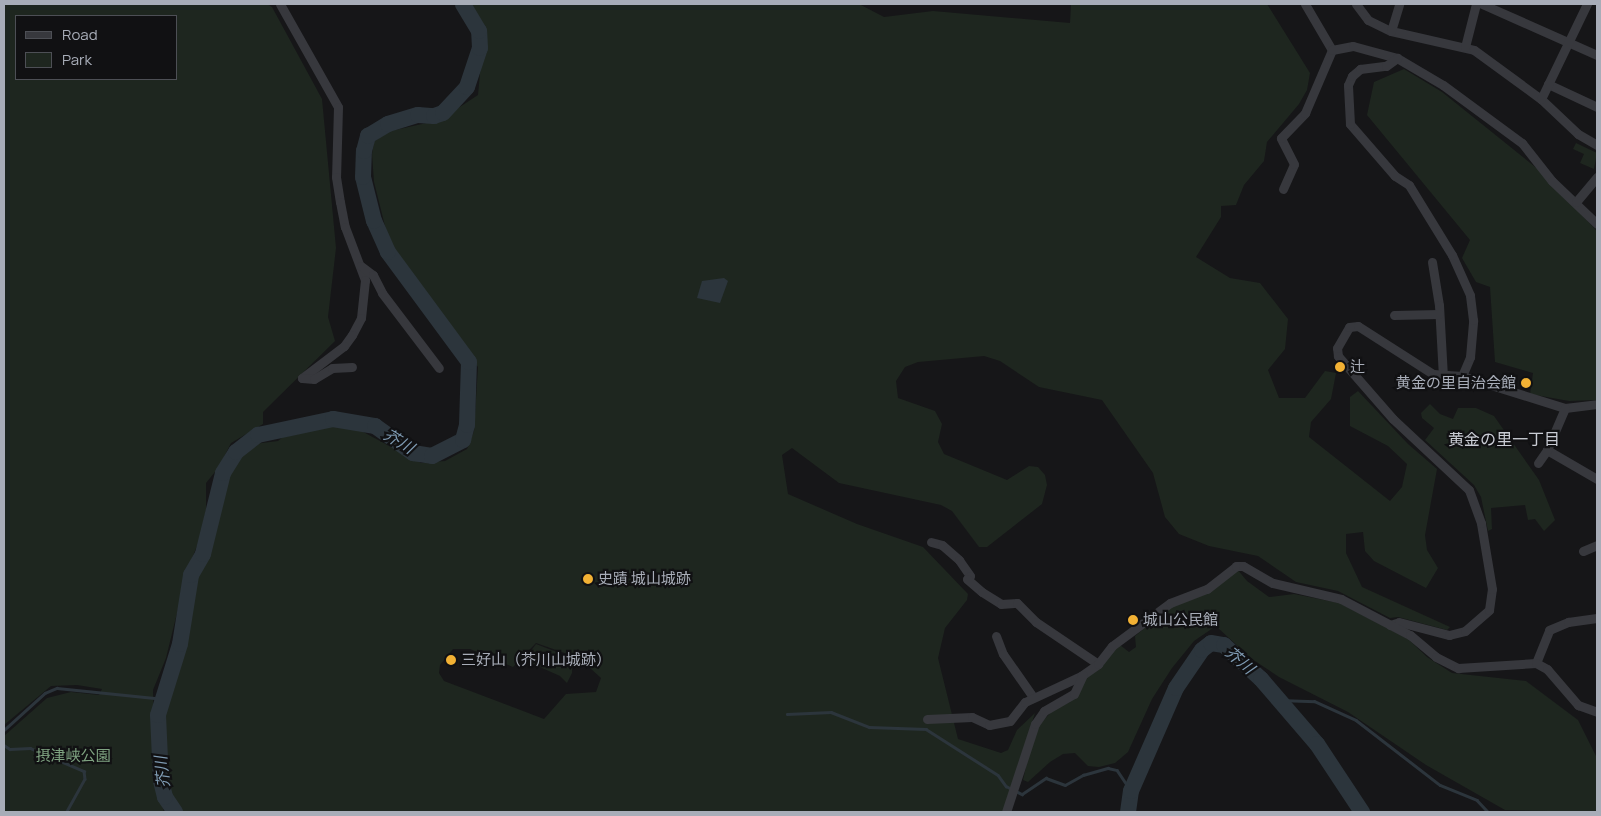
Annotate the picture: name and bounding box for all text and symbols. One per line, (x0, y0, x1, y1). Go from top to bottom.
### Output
legend (15, 15, 178, 80)
text: Road (62, 24, 98, 45)
text: Park (62, 49, 92, 70)
place label: 辻 (1350, 358, 1365, 376)
marker: 辻 (1334, 361, 1346, 373)
place label: 黄金の里自治会館 (1396, 374, 1516, 392)
marker: 黄金の里自治会館 (1520, 377, 1532, 389)
water label: 芥川 (380, 425, 418, 457)
district label: 黄金の里一丁目 (1448, 429, 1560, 449)
place label: 史蹟 城山城跡 (598, 570, 691, 588)
marker: 史蹟 城山城跡 (582, 573, 594, 585)
place label: 城山公民館 (1143, 611, 1218, 629)
marker: 城山公民館 (1127, 614, 1139, 626)
water label: 芥川 (1222, 642, 1258, 678)
place label: 三好山（芥川山城跡） (461, 651, 611, 669)
marker: 三好山（芥川山城跡） (445, 654, 457, 666)
park label: 摂津峡公園 (36, 747, 110, 765)
water label: 芥川 (151, 755, 173, 789)

